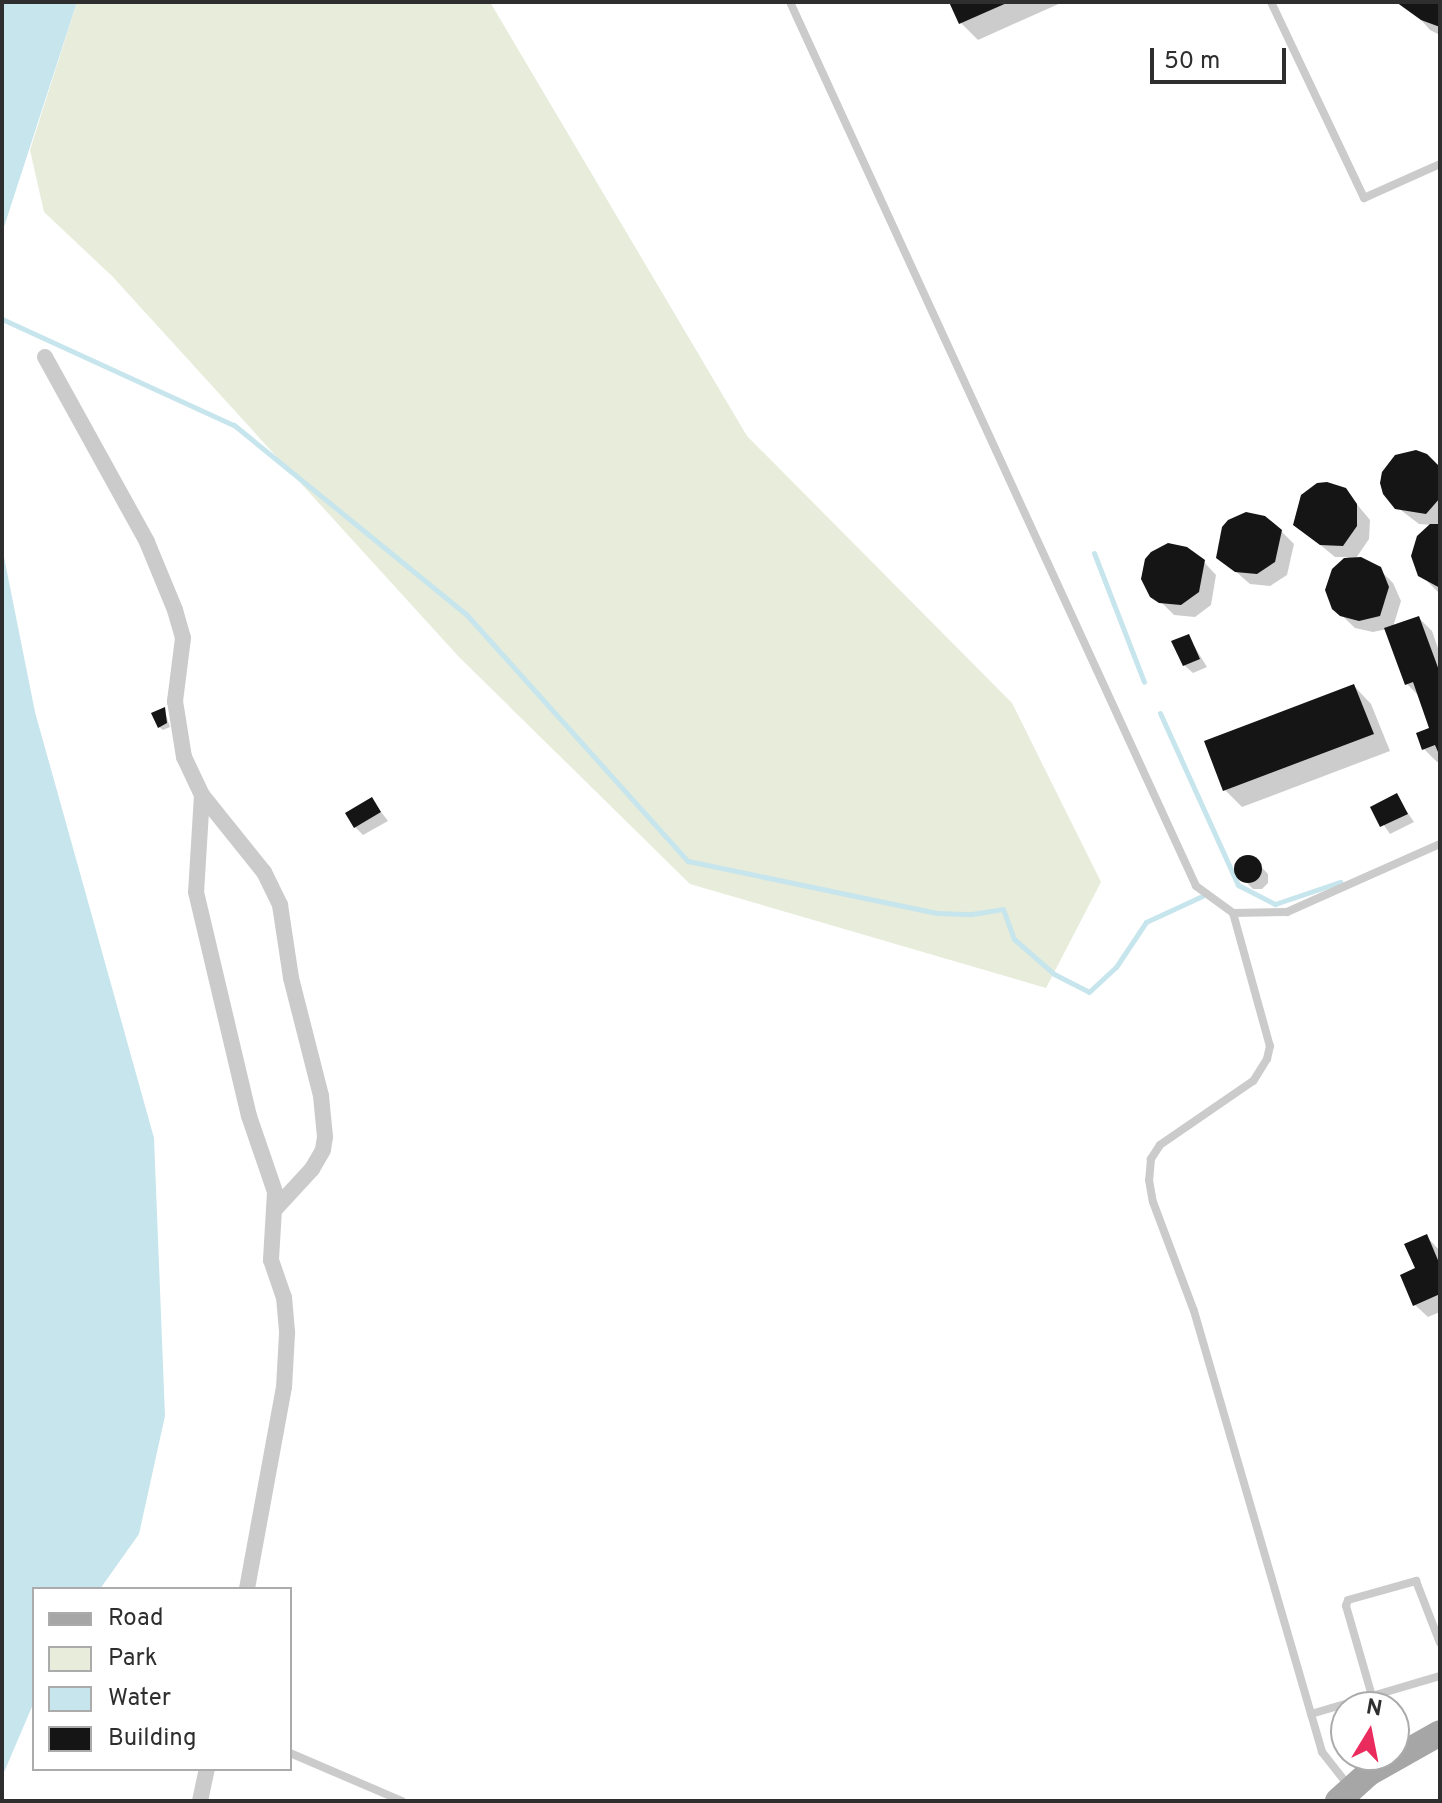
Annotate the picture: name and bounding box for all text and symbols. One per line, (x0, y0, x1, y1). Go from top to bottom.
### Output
scale bar (1154, 32, 1290, 82)
text: 50 m (1164, 47, 1220, 77)
legend (32, 1587, 292, 1771)
text: Road (108, 1604, 164, 1634)
text: Park (108, 1644, 158, 1674)
text: Water (108, 1684, 171, 1714)
north arrow (1330, 1691, 1410, 1771)
text: N (1364, 1694, 1384, 1724)
text: Building (108, 1724, 197, 1754)

